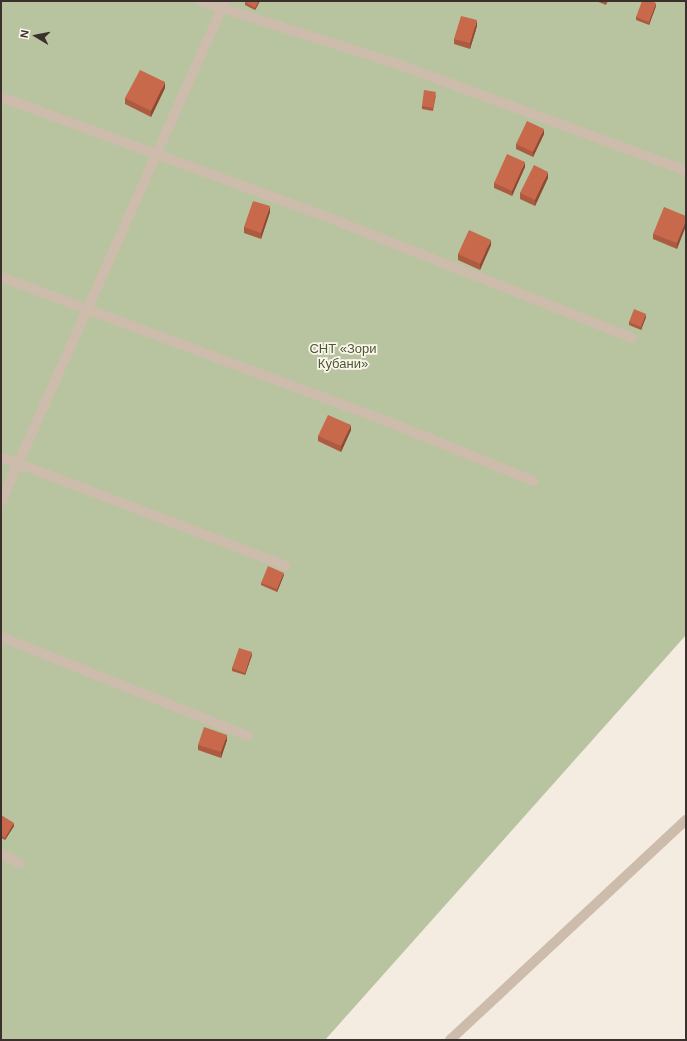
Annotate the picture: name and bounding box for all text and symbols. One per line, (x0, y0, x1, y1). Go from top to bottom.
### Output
north arrow (16, 16, 56, 56)
text: N (18, 29, 31, 39)
park label: СНТ «Зори Кубани» (309, 342, 377, 373)

